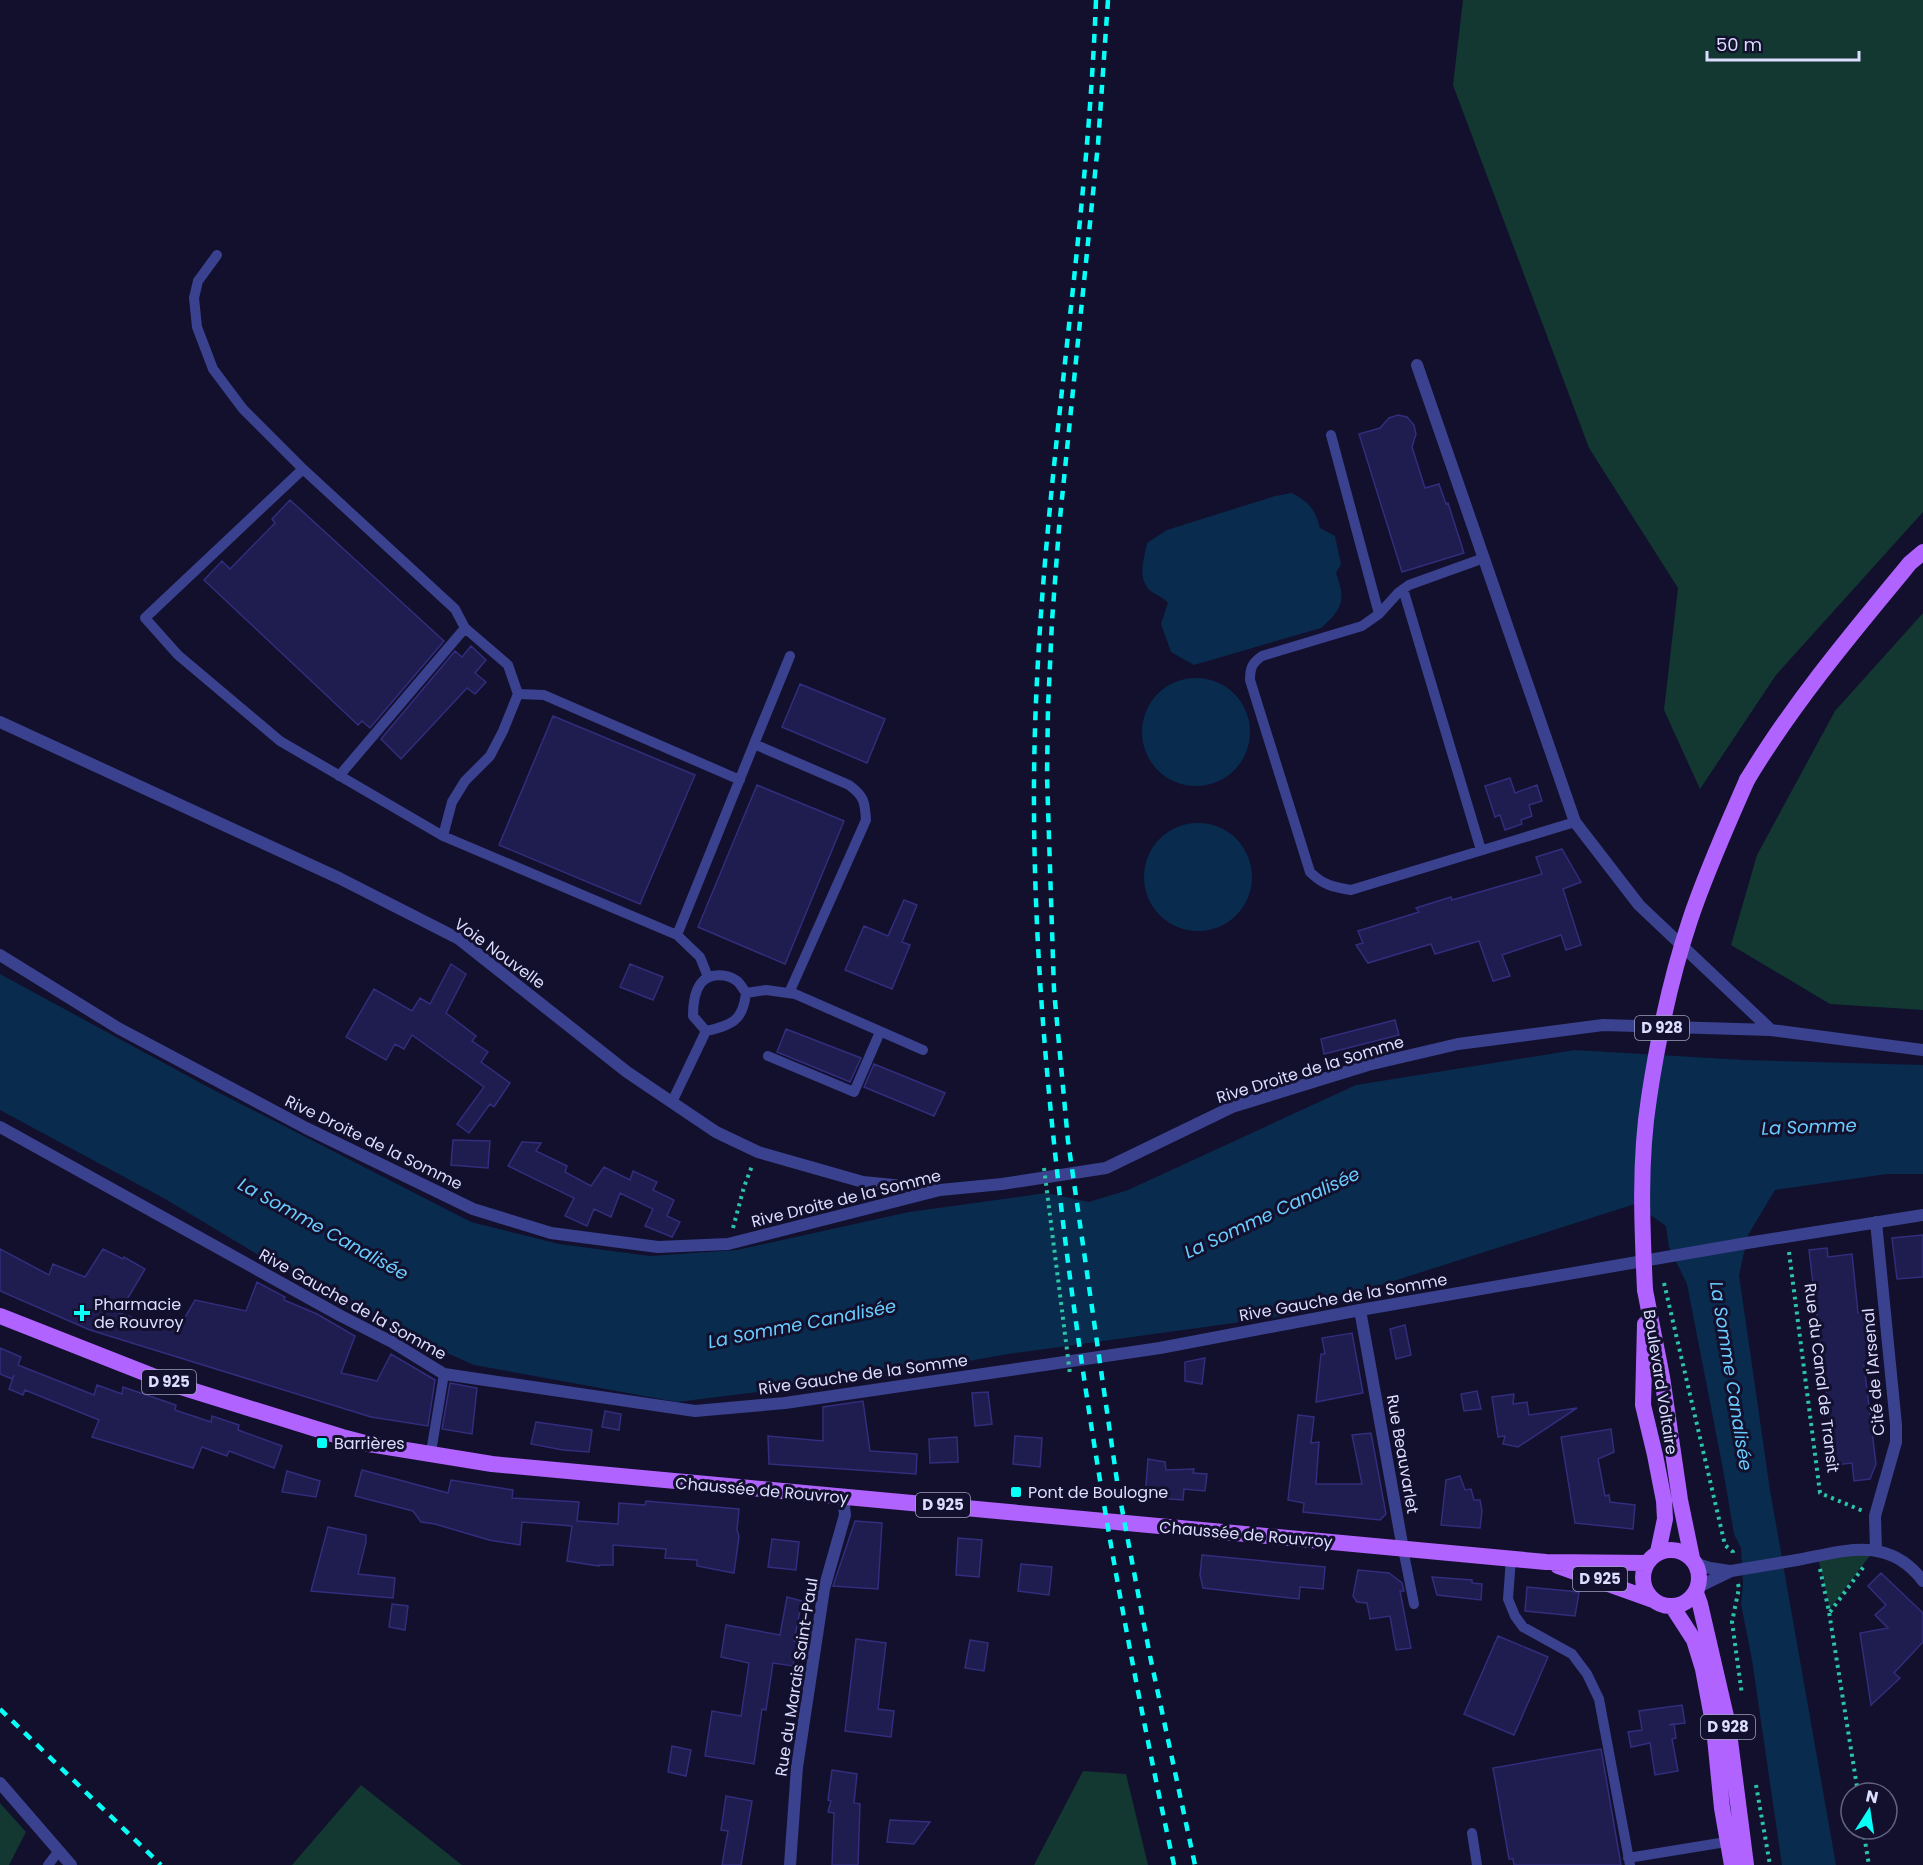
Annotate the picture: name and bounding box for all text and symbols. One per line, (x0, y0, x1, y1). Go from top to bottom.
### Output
scale bar (1707, 24, 1858, 62)
text: 50 m (1716, 32, 1762, 57)
street label: Voie Nouvelle (449, 912, 550, 994)
road number: D 928 (1635, 1016, 1689, 1040)
street label: Rive Droite de la Somme (1214, 1030, 1407, 1109)
street label: Rive Droite de la Somme (281, 1089, 466, 1196)
water label: La Somme (1761, 1112, 1857, 1141)
water label: La Somme Canalisée (1180, 1161, 1364, 1264)
street label: Rive Droite de la Somme (749, 1164, 944, 1233)
water label: La Somme Canalisée (234, 1171, 413, 1286)
street label: Rive Gauche de la Somme (255, 1243, 451, 1366)
street label: Rive Gauche de la Somme (1237, 1268, 1449, 1327)
water label: La Somme Canalisée (1704, 1280, 1759, 1472)
street label: Rue du Canal de Transit (1798, 1282, 1845, 1474)
place label: Pharmacie de Rouvroy (94, 1293, 183, 1334)
water label: La Somme Canalisée (706, 1293, 898, 1354)
marker: Pharmacie de Rouvroy (75, 1306, 89, 1320)
street label: Cité de l'Arsenal (1856, 1307, 1891, 1437)
street label: Boulevard Voltaire (1638, 1308, 1683, 1456)
street label: Rive Gauche de la Somme (757, 1348, 969, 1401)
road number: D 925 (142, 1370, 196, 1394)
street label: Rue Beauvarlet (1381, 1393, 1424, 1516)
place label: Barrières (334, 1432, 405, 1455)
marker: Barrières (315, 1436, 329, 1450)
street label: Chaussée de Rouvroy (674, 1471, 850, 1510)
place label: Pont de Boulogne (1028, 1481, 1168, 1504)
marker: Pont de Boulogne (1009, 1485, 1023, 1499)
road number: D 925 (916, 1493, 970, 1517)
street label: Chaussée de Rouvroy (1158, 1515, 1334, 1554)
road number: D 925 (1573, 1567, 1627, 1591)
street label: Rue du Marais Saint-Paul (769, 1576, 824, 1778)
road number: D 928 (1701, 1715, 1755, 1739)
north arrow (1839, 1781, 1899, 1841)
text: N (1864, 1784, 1880, 1809)

